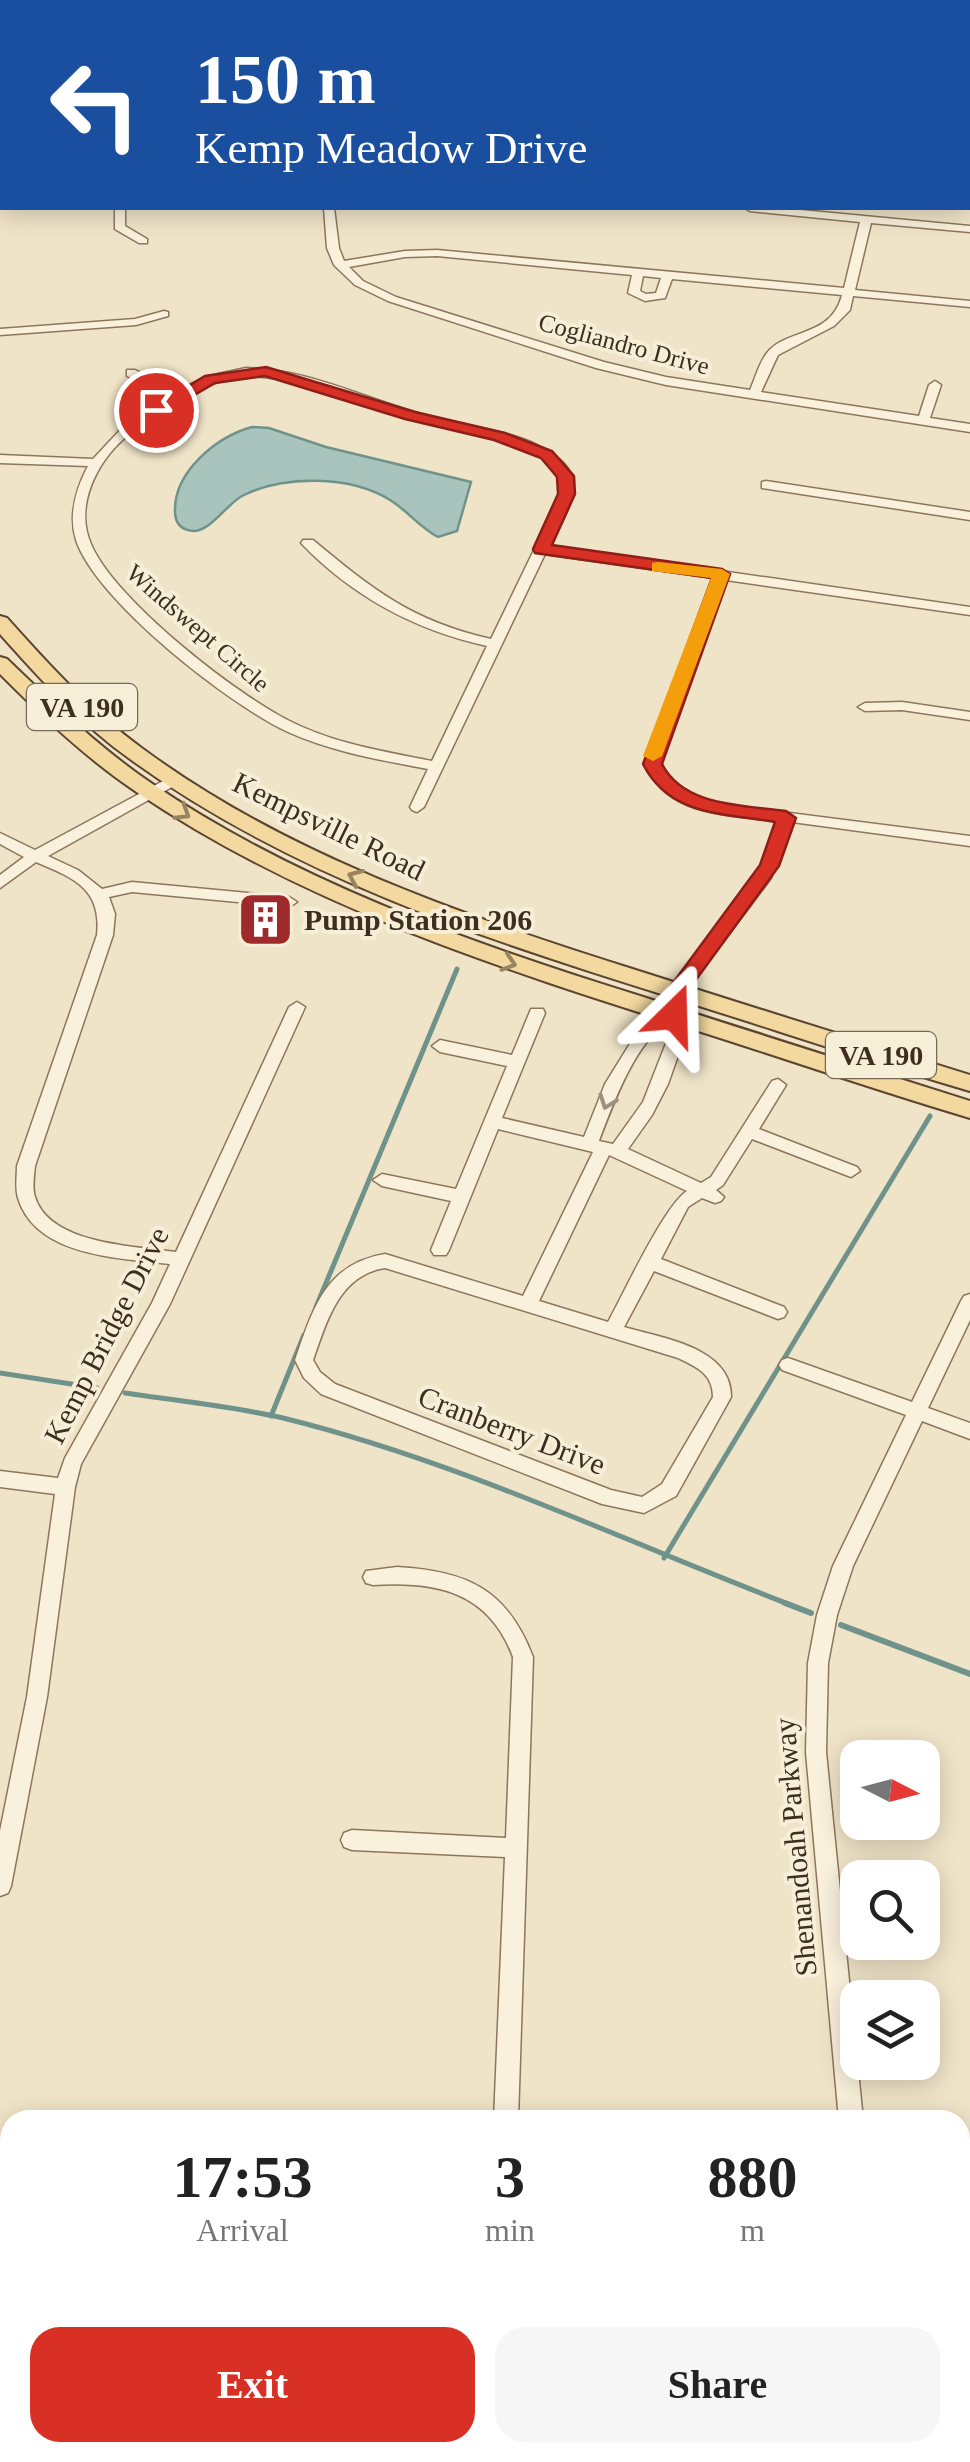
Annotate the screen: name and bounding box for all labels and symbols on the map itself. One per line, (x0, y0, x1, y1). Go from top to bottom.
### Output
street label: Cogliandro Drive (536, 308, 712, 380)
pin (114, 368, 199, 453)
street label: Windswept Circle (121, 559, 275, 697)
road number: VA 190 (27, 684, 137, 730)
street label: Kempsville Road (228, 765, 430, 887)
one-way arrow (172, 801, 190, 820)
one-way arrow (347, 869, 365, 889)
building icon: Pump Station 206 (235, 889, 295, 949)
place label: Pump Station 206 (304, 903, 532, 936)
one-way arrow (500, 951, 517, 971)
position arrow (622, 963, 726, 1067)
road number: VA 190 (826, 1032, 936, 1078)
one-way arrow (598, 1092, 618, 1109)
street label: Kemp Bridge Drive (37, 1221, 175, 1449)
street label: Cranberry Drive (414, 1379, 610, 1481)
street label: Shenandoah Parkway (767, 1717, 823, 1977)
north arrow (840, 1740, 940, 1840)

